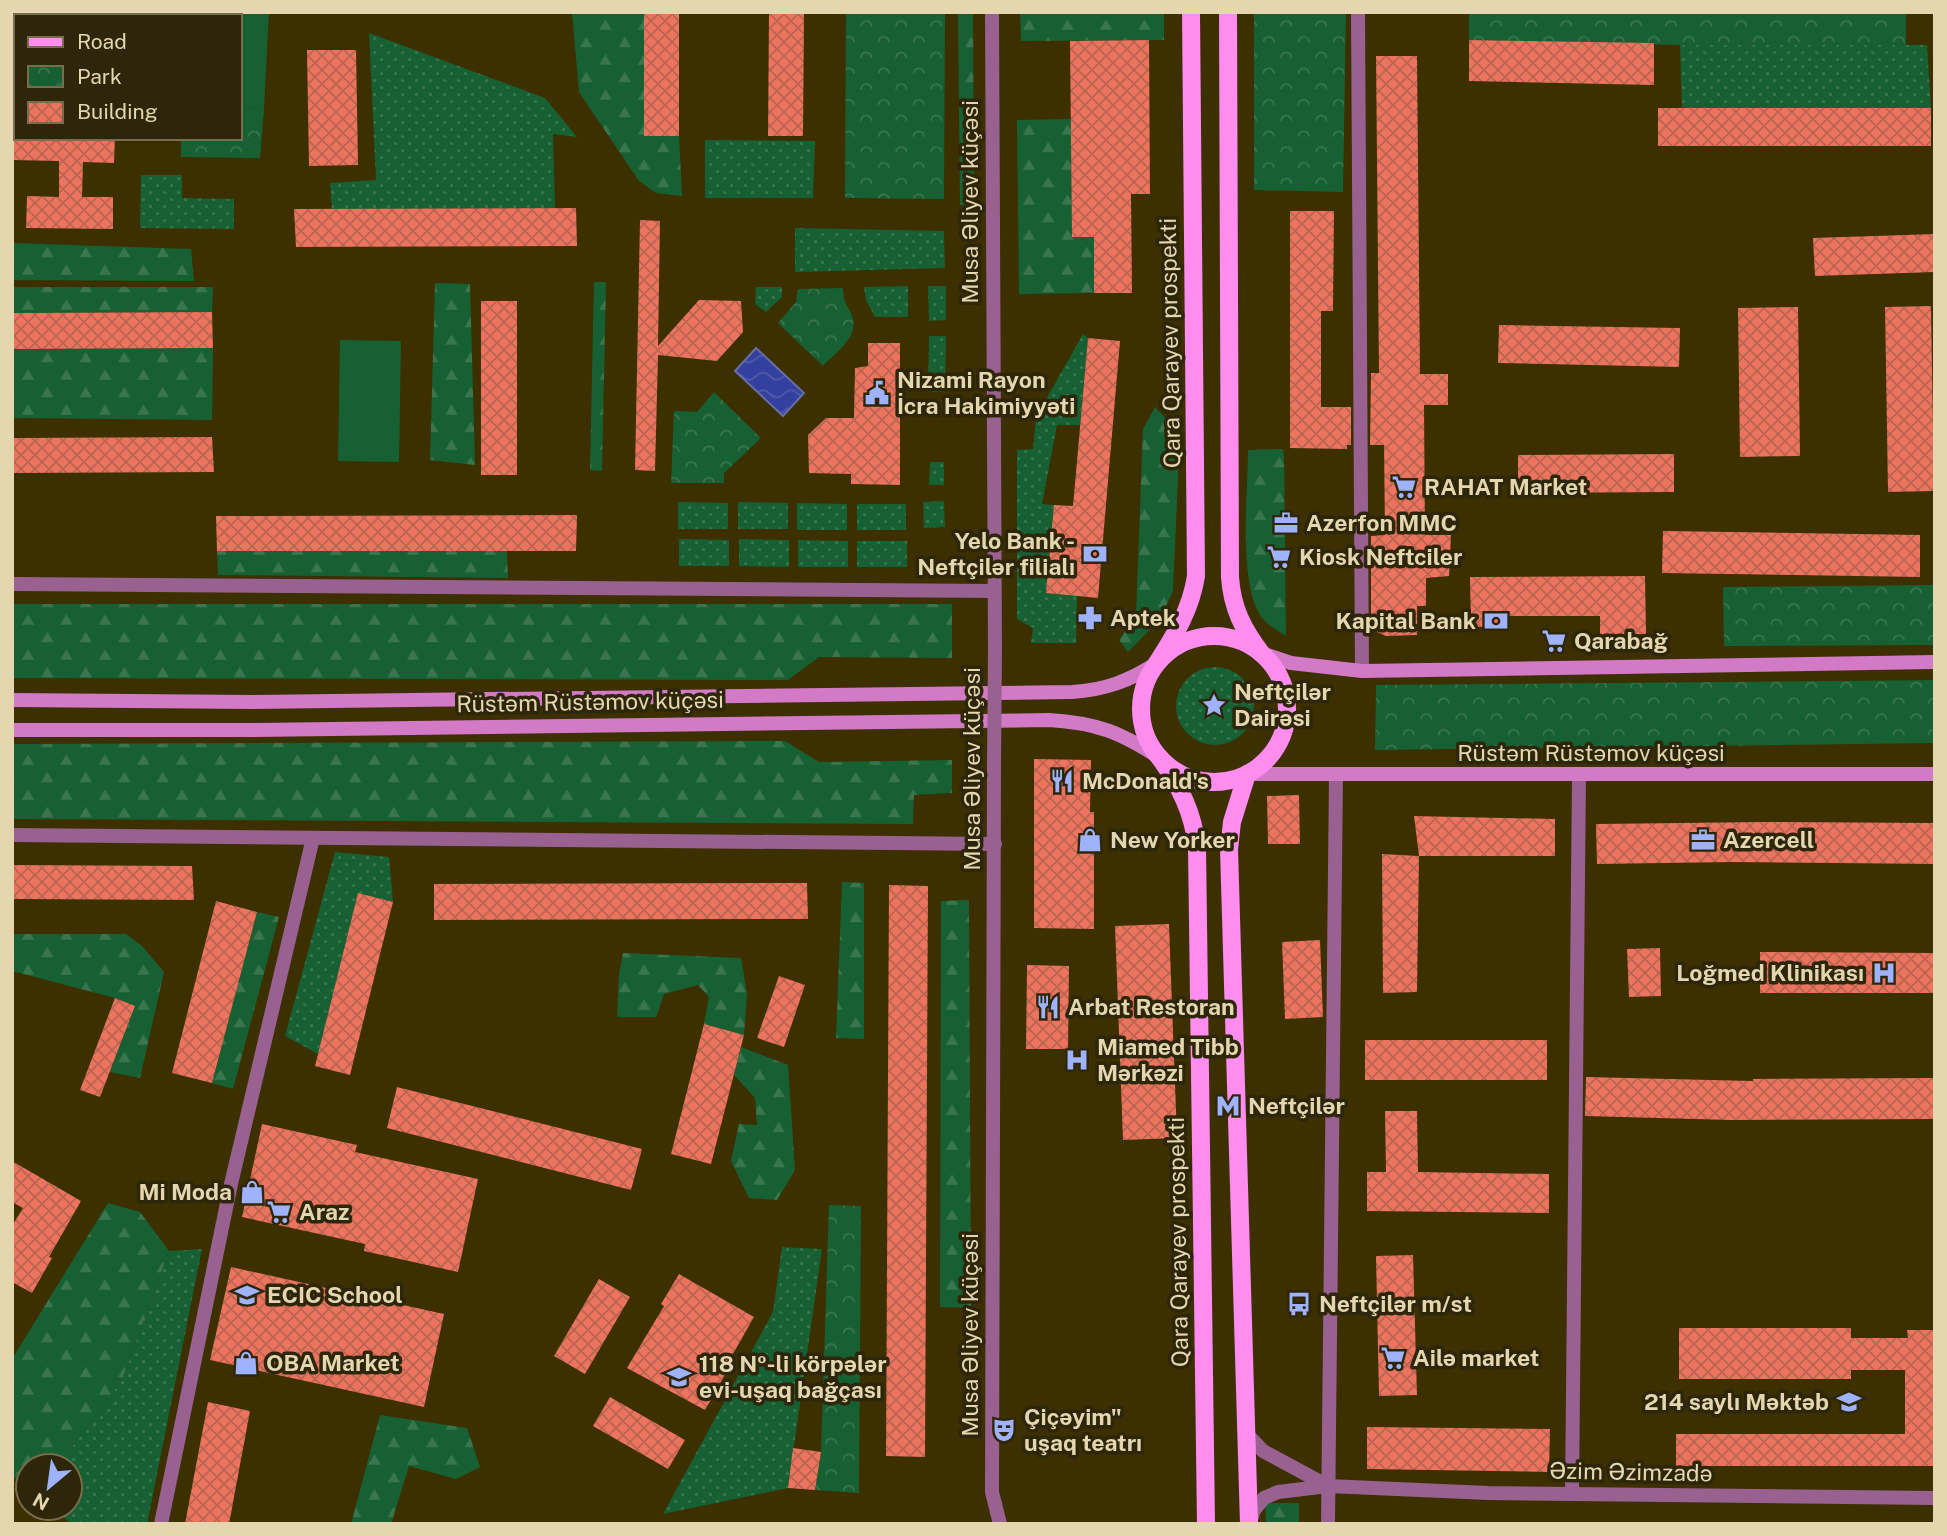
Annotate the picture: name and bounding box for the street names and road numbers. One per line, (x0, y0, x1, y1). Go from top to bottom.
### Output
street label: Musa Əliyev küçəsi (956, 100, 983, 304)
street label: Qara Qarayev prospekti (1154, 218, 1185, 468)
street label: Musa Əliyev küçəsi (958, 667, 985, 871)
street label: Rüstəm Rüstəmov küçəsi (456, 686, 724, 717)
street label: Rüstəm Rüstəmov küçəsi (1457, 739, 1725, 766)
street label: Qara Qarayev prospekti (1162, 1117, 1193, 1367)
street label: Musa Əliyev küçəsi (956, 1233, 983, 1437)
street label: Əzim Əzimzadə (1549, 1457, 1713, 1486)

